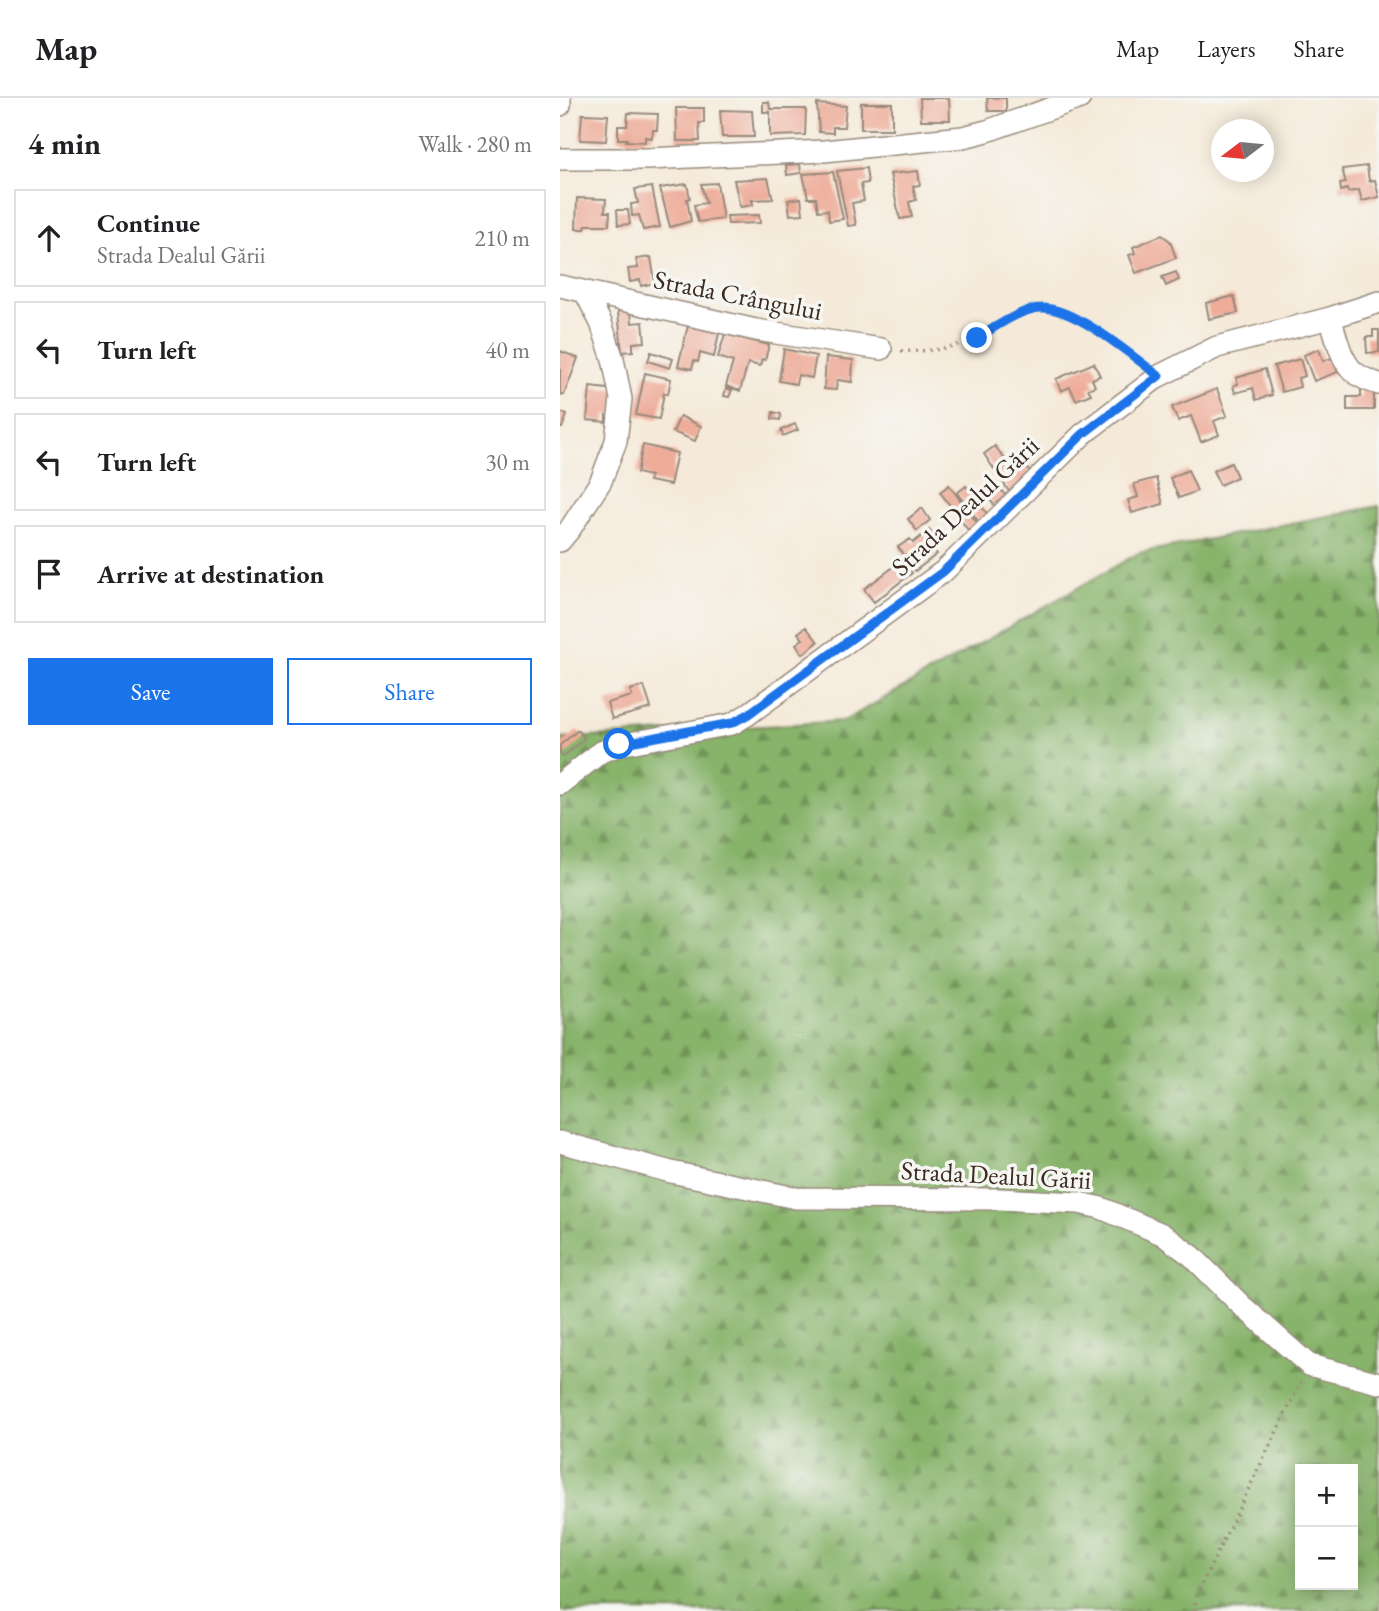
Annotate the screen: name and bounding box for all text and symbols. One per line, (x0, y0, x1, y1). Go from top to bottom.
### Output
text: Map (35, 27, 97, 70)
text: Map (1116, 33, 1159, 64)
text: Layers (1197, 33, 1256, 64)
text: Share (1294, 33, 1344, 64)
north arrow (1211, 119, 1274, 182)
text: 4 min (28, 124, 101, 163)
text: Walk · 280 m (418, 129, 532, 159)
text: Continue (97, 206, 200, 240)
icon: ahead (30, 219, 68, 257)
text: 210 m (474, 223, 530, 253)
text: Strada Dealul Gării (97, 240, 265, 270)
street label: Strada Crângului (651, 262, 825, 328)
route end (961, 322, 992, 353)
icon: left (30, 331, 68, 369)
text: Turn left (97, 333, 196, 367)
text: 40 m (485, 335, 530, 365)
street label: Strada Dealul Gării (884, 429, 1046, 583)
icon: left (30, 443, 68, 481)
text: Turn left (97, 445, 196, 479)
text: 30 m (485, 447, 530, 477)
icon: arrive (30, 555, 68, 593)
text: Arrive at destination (97, 557, 324, 591)
button: Save (28, 658, 273, 725)
button: Share (287, 658, 532, 725)
route start (603, 728, 634, 759)
street label: Strada Dealul Gării (900, 1153, 1092, 1197)
map controls (1295, 1464, 1358, 1590)
button: + (1295, 1464, 1358, 1527)
button: − (1295, 1527, 1358, 1590)

